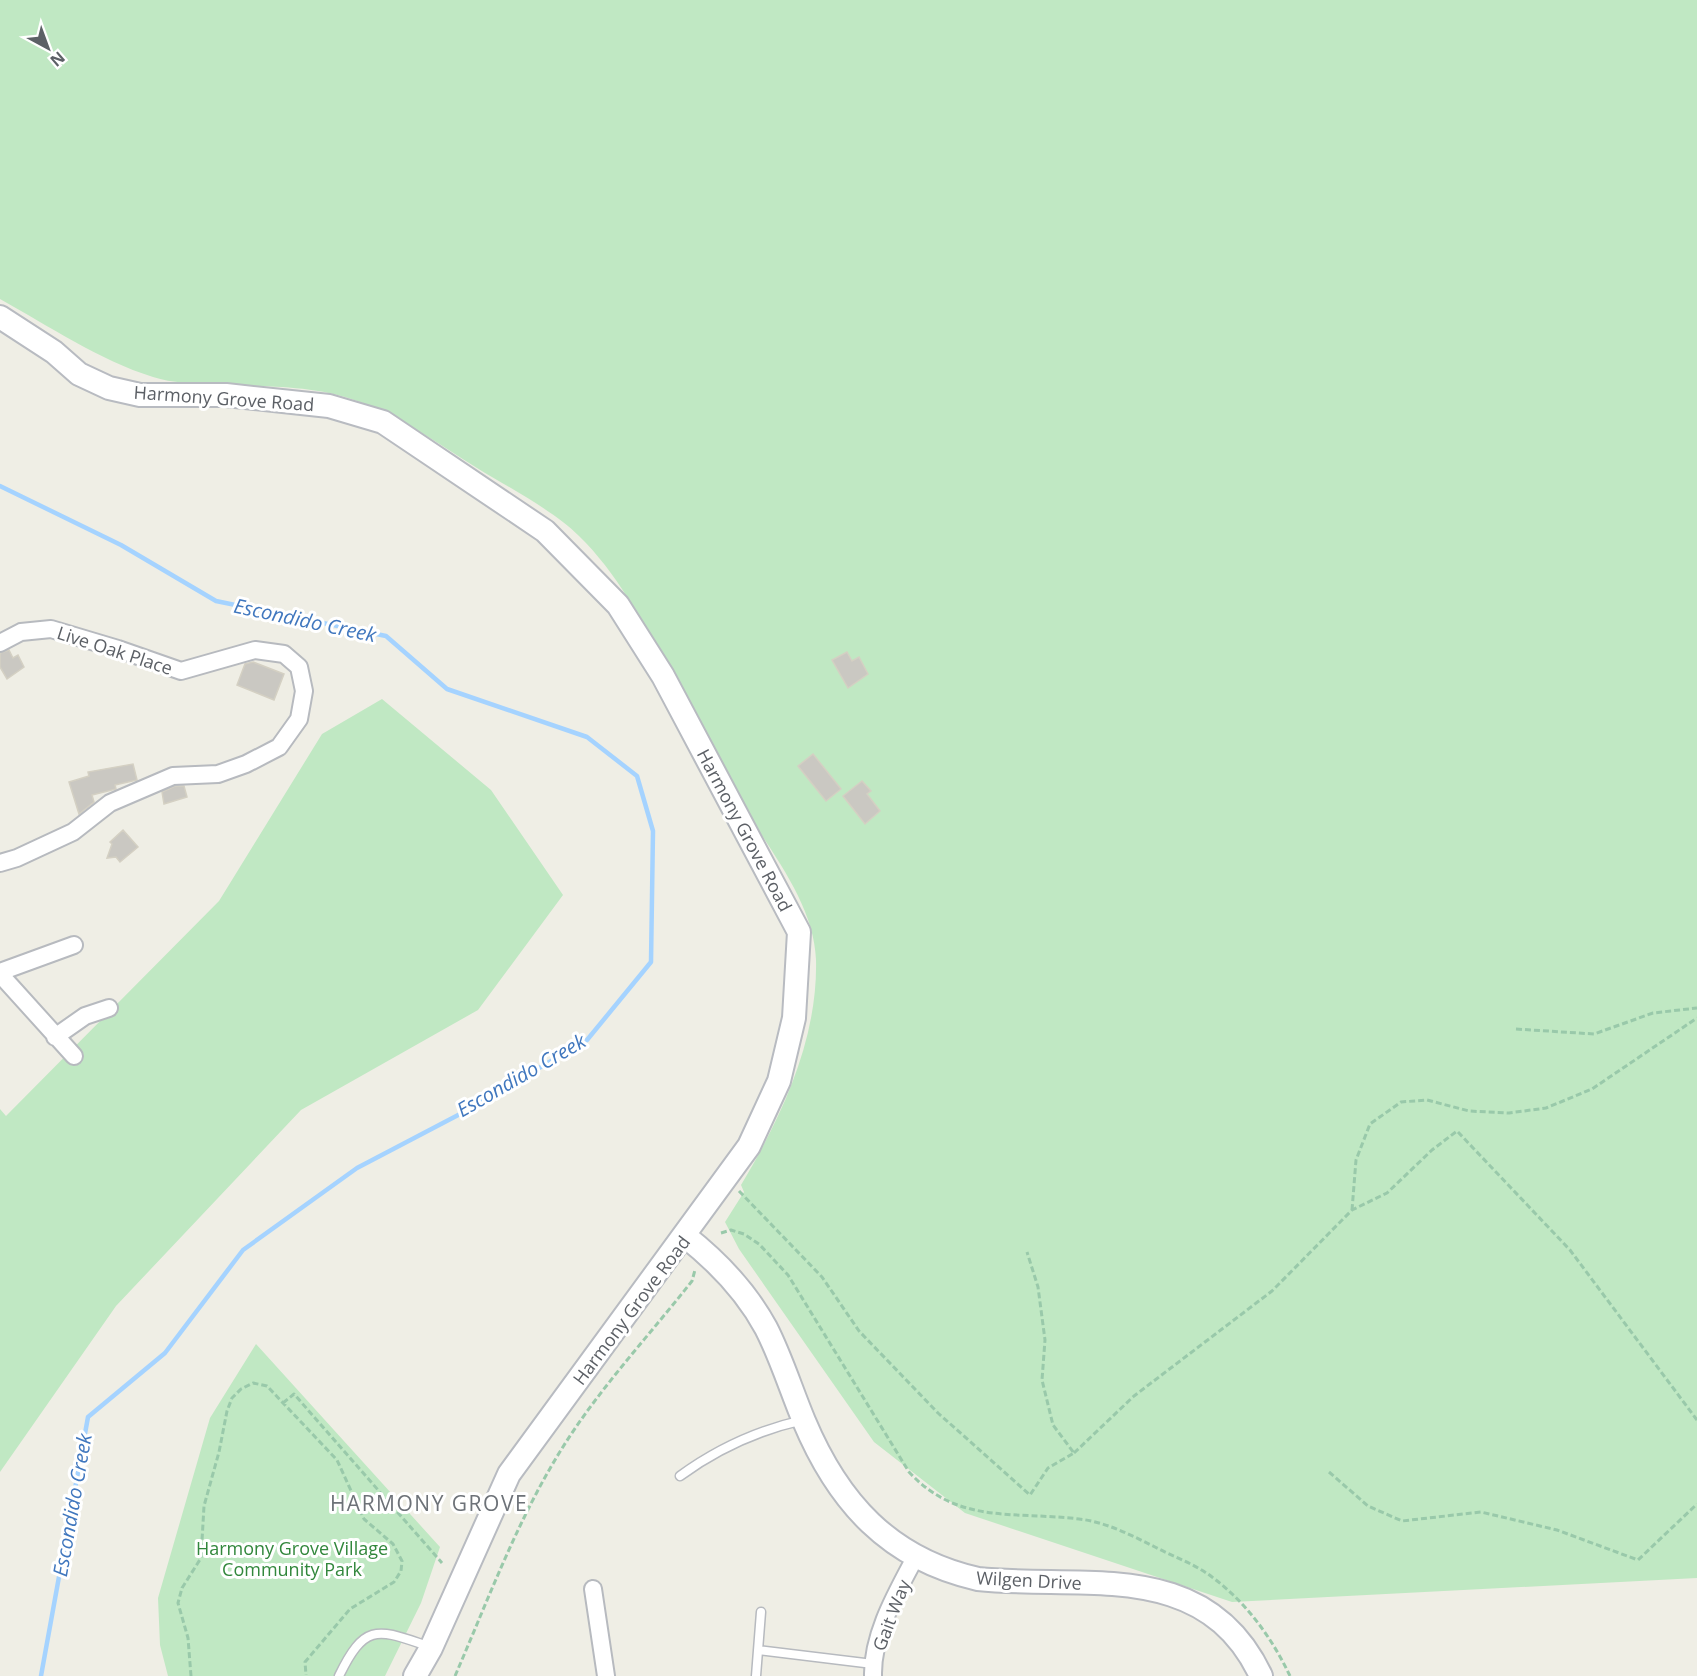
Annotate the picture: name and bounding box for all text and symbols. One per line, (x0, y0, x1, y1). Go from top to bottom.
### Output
north arrow (18, 18, 78, 78)
text: N (46, 47, 70, 72)
street label: Harmony Grove Road (133, 380, 315, 416)
water label: Escondido Creek (231, 592, 380, 649)
street label: Live Oak Place (54, 620, 176, 680)
street label: Harmony Grove Road (692, 745, 798, 915)
water label: Escondido Creek (452, 1027, 591, 1123)
street label: Harmony Grove Road (567, 1231, 695, 1389)
water label: Escondido Creek (46, 1430, 98, 1579)
district label: HARMONY GROVE (330, 1489, 528, 1517)
park label: Harmony Grove Village Community Park (196, 1536, 388, 1581)
street label: Wilgen Drive (976, 1565, 1082, 1595)
street label: Gait Way (866, 1575, 916, 1654)

